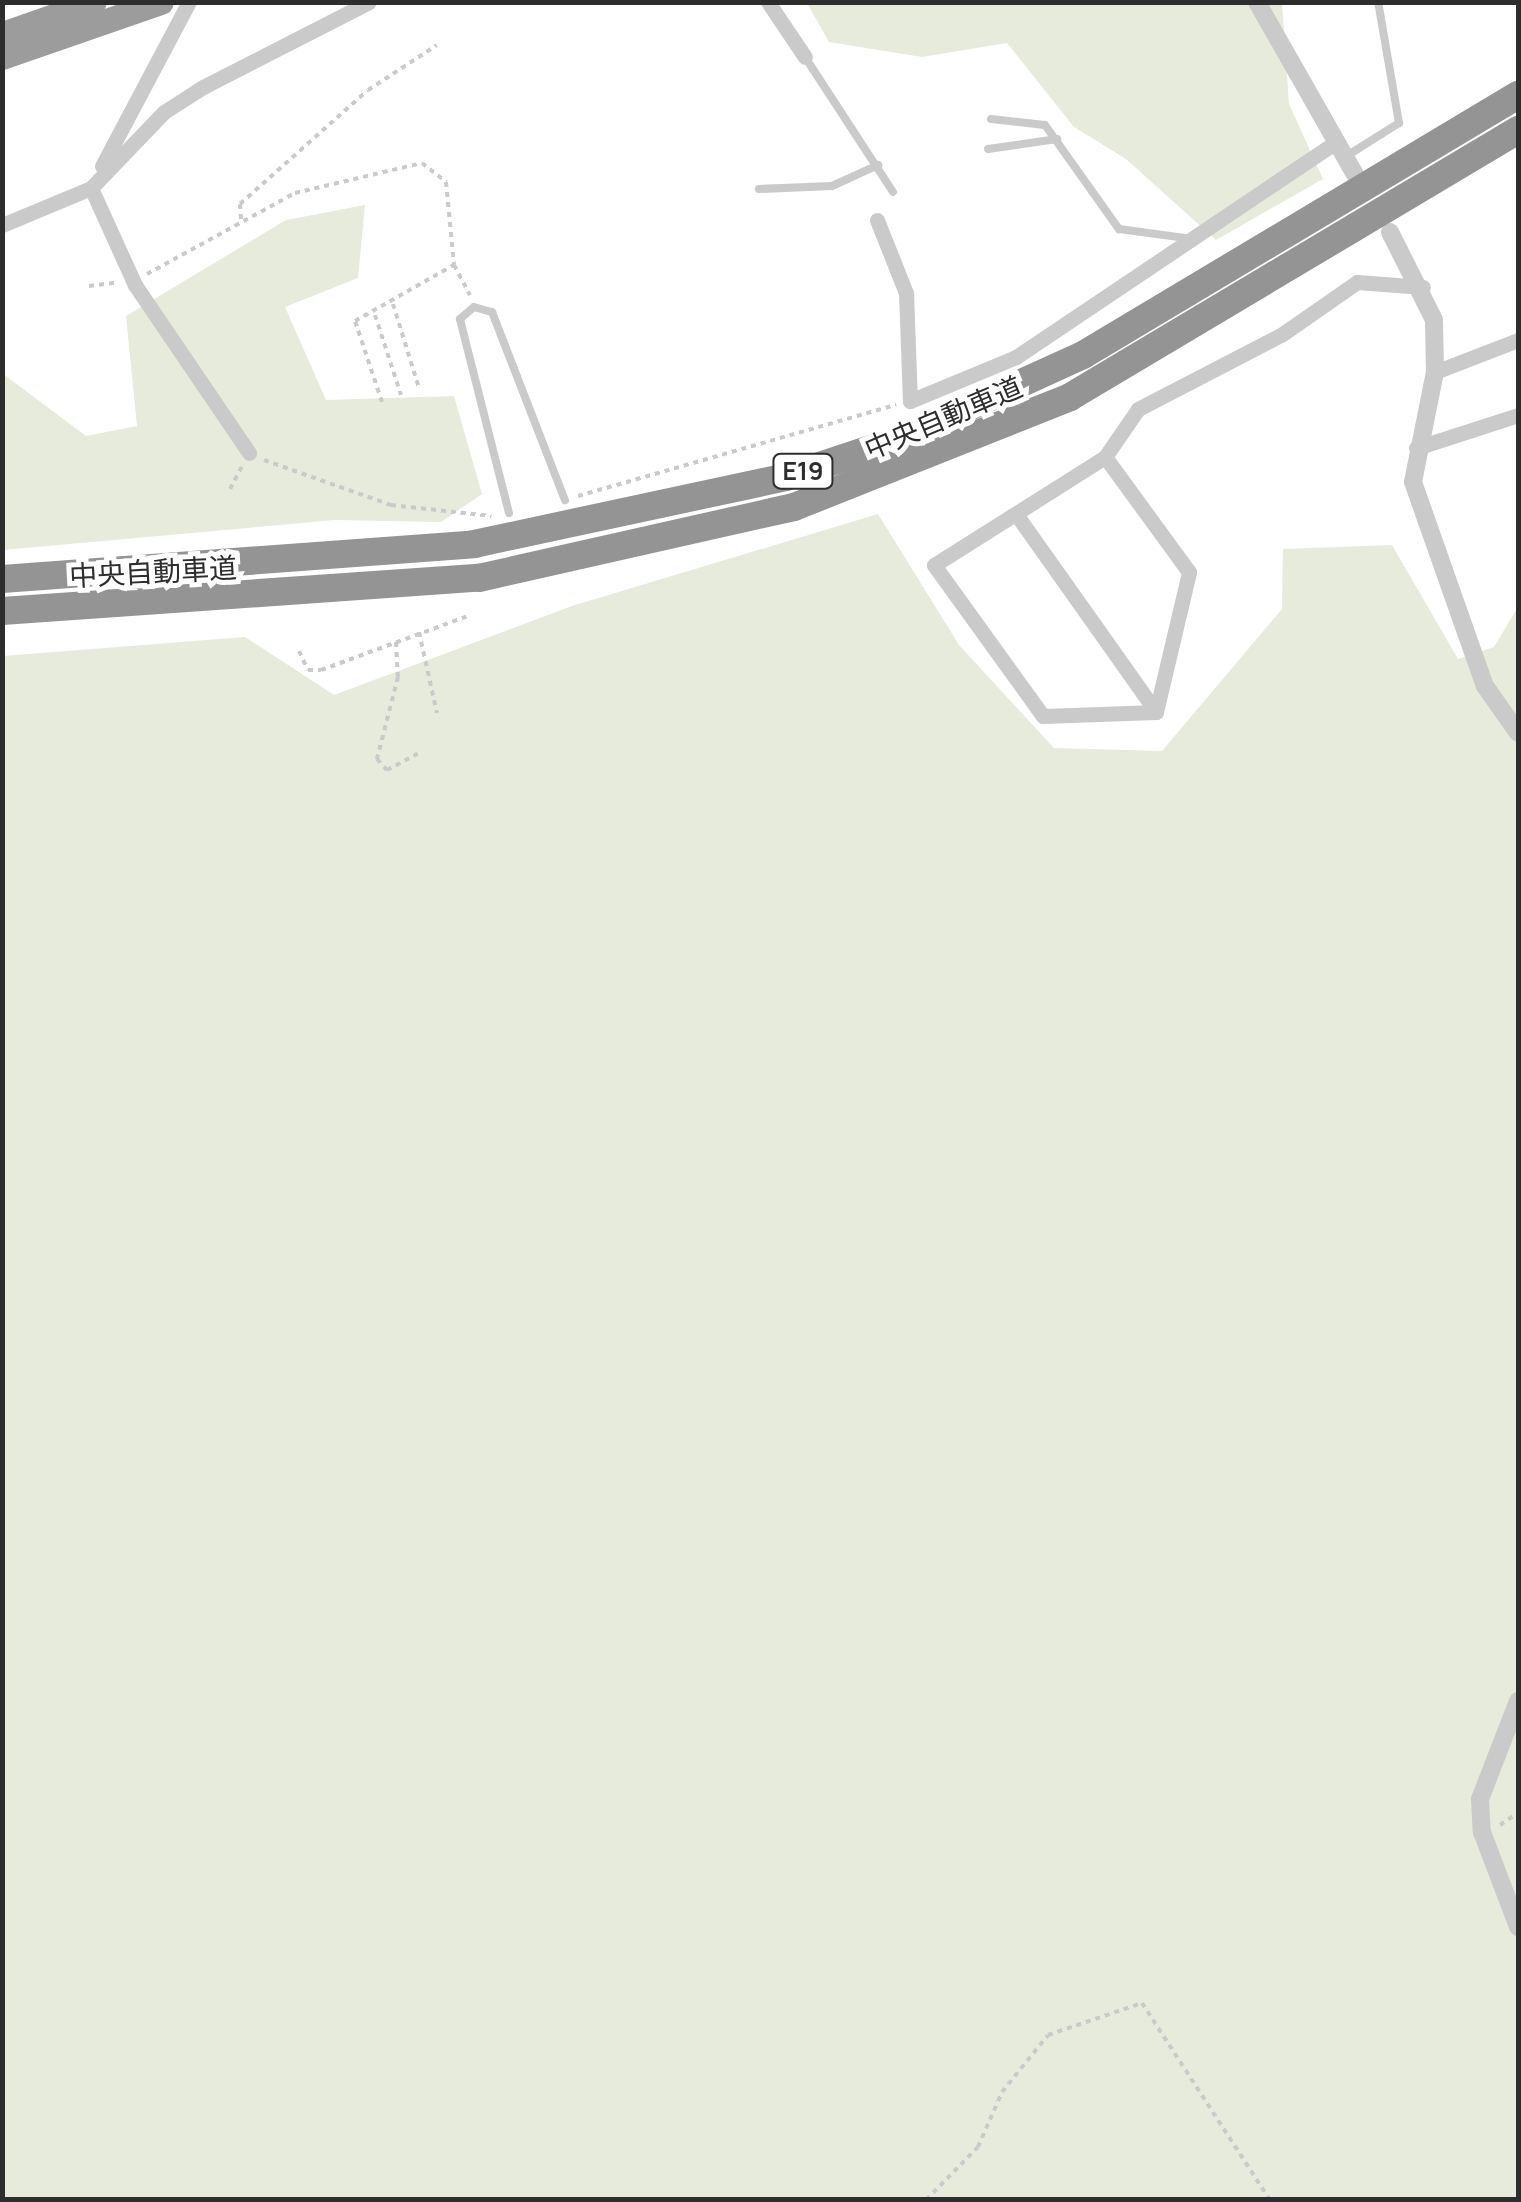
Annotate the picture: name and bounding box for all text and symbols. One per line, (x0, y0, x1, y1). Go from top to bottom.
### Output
street label: 中央自動車道 (859, 369, 1027, 465)
road number: E19 (770, 451, 836, 491)
street label: 中央自動車道 (68, 550, 238, 592)

